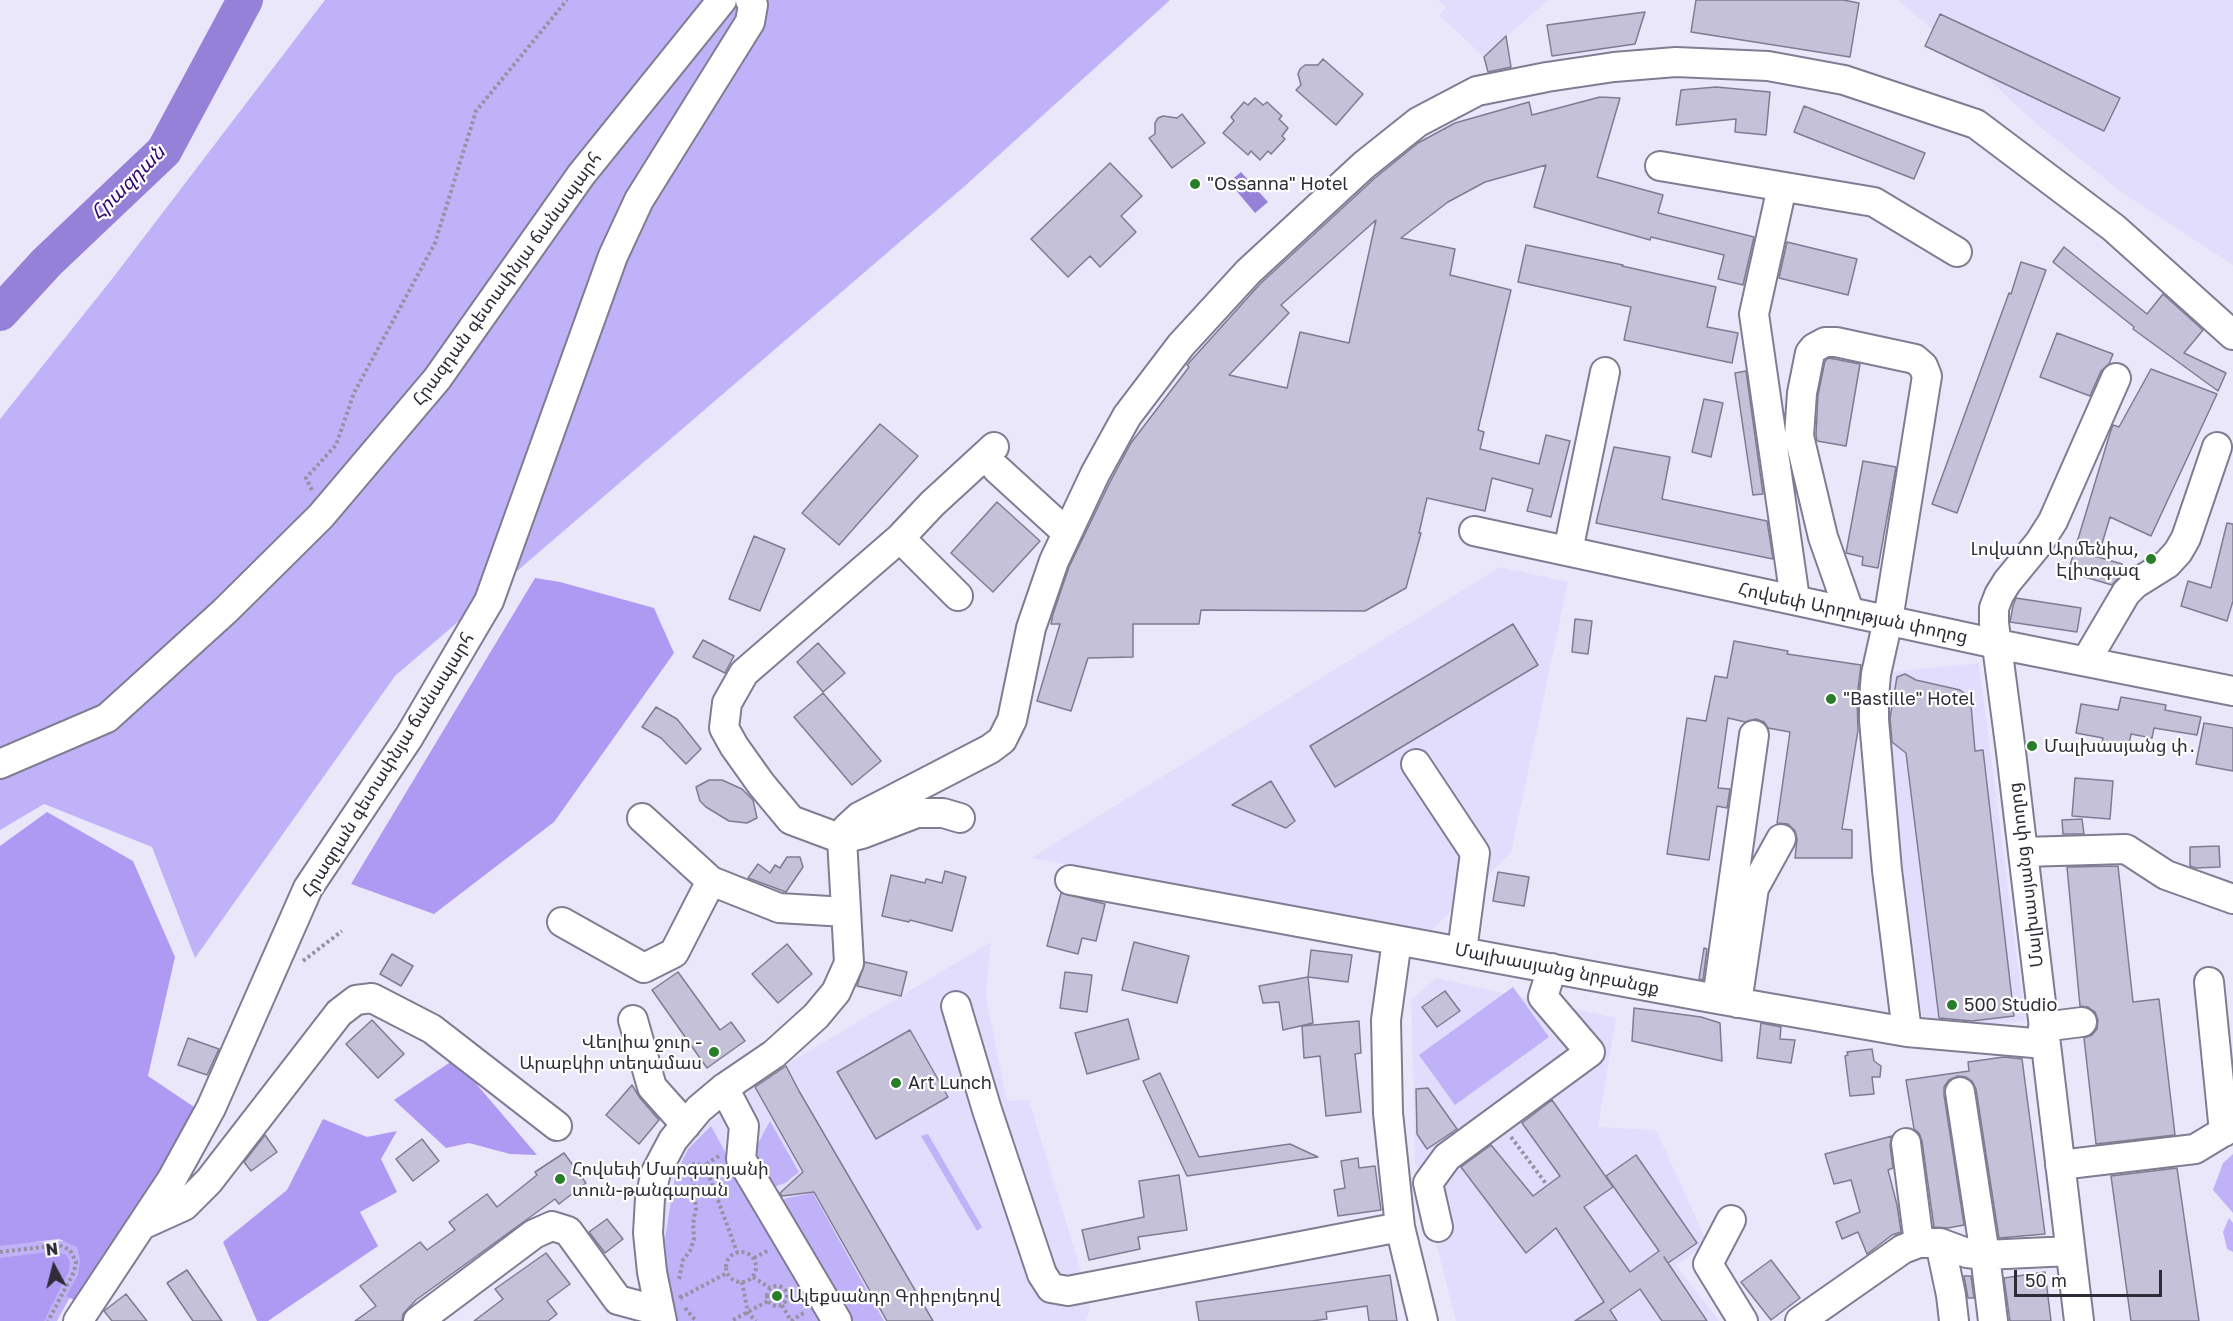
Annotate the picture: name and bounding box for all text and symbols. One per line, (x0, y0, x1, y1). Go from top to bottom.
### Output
water label: Հրազդան (86, 141, 170, 225)
street label: Հրազդան գետափնյա ճանապարհ (408, 148, 606, 410)
place label: "Ossanna" Hotel (1207, 173, 1348, 195)
marker: "Ossanna" Hotel (1188, 177, 1202, 191)
place label: Լովատո Արմենիա, Էլիտգազ (1970, 538, 2139, 580)
marker: Լովատո Արմենիա, Էլիտգազ (2144, 552, 2158, 566)
street label: Հովսեփ Արղության փողոց (1736, 578, 1970, 648)
street label: Հրազդան գետափնյա ճանապարհ (297, 629, 479, 901)
place label: "Bastille" Hotel (1843, 688, 1975, 710)
marker: "Bastille" Hotel (1824, 692, 1838, 706)
place label: Մալխասյանց փ․ (2044, 735, 2197, 757)
marker: Մալխասյանց փ․ (2025, 739, 2039, 753)
street label: Մալխասյանց փողոց (2004, 781, 2048, 969)
street label: Մալխասյանց նրբանցք (1453, 939, 1661, 999)
place label: 500 Studio (1964, 994, 2057, 1016)
marker: 500 Studio (1945, 998, 1959, 1012)
place label: Վեոլիա ջուր - Արաբկիր տեղամաս (519, 1031, 702, 1074)
marker: Վեոլիա ջուր - Արաբկիր տեղամաս (707, 1045, 721, 1059)
place label: Art Lunch (908, 1072, 992, 1094)
marker: Art Lunch (889, 1076, 903, 1090)
place label: Հովսեփ Մարգարյանի տուն-թանգարան (572, 1158, 769, 1200)
marker: Հովսեփ Մարգարյանի տուն-թանգարան (553, 1172, 567, 1186)
north arrow (24, 1237, 84, 1297)
text: N (45, 1238, 59, 1260)
scale bar (2017, 1258, 2166, 1296)
text: 50 m (2025, 1269, 2067, 1291)
place label: Ալեքսանդր Գրիբոյեդով (789, 1285, 1000, 1307)
marker: Ալեքսանդր Գրիբոյեդով (770, 1289, 784, 1303)

